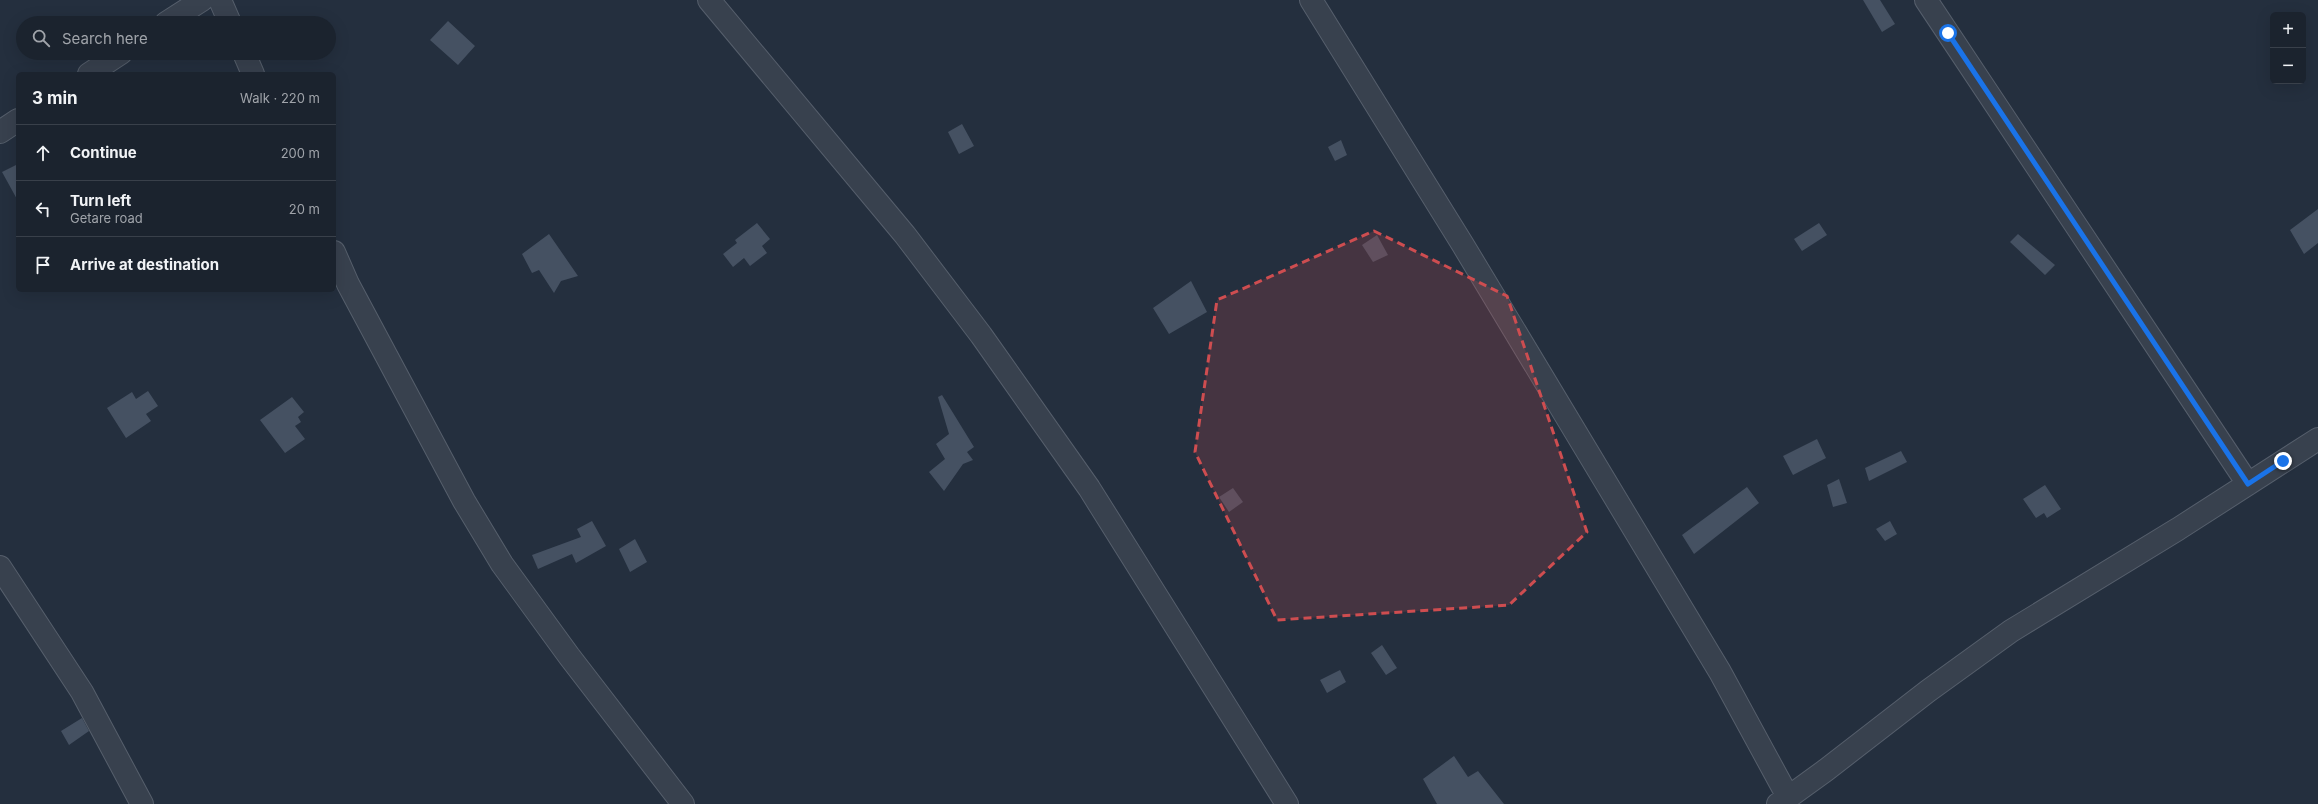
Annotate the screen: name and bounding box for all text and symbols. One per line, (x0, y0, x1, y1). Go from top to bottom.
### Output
map controls (2270, 12, 2306, 84)
button: + (2270, 12, 2306, 48)
search box (16, 16, 336, 60)
route start (1939, 24, 1957, 42)
icon: search (30, 27, 52, 49)
text: Search here (62, 29, 148, 48)
button: − (2270, 48, 2306, 84)
text: 3 min (32, 88, 78, 108)
text: Walk · 220 m (240, 90, 320, 106)
icon: ahead (32, 142, 54, 164)
text: Continue (70, 143, 137, 162)
text: 200 m (281, 145, 320, 161)
text: Turn left (70, 191, 131, 210)
icon: left (32, 198, 54, 220)
text: 20 m (289, 201, 320, 217)
text: Getare road (70, 210, 143, 226)
icon: arrive (32, 254, 54, 276)
text: Arrive at destination (70, 255, 219, 274)
route end (2274, 452, 2292, 470)

